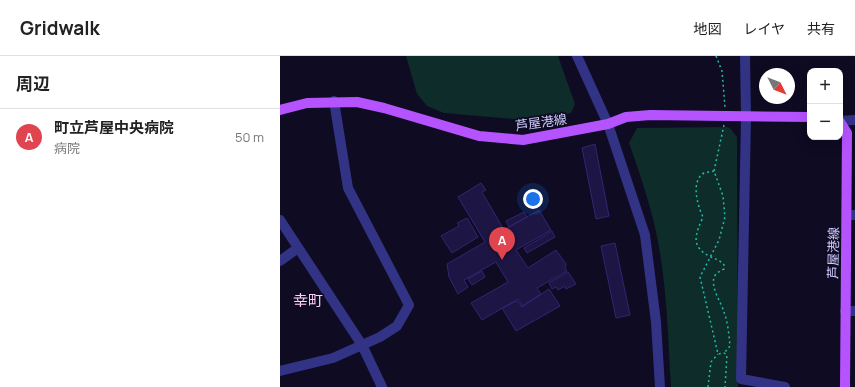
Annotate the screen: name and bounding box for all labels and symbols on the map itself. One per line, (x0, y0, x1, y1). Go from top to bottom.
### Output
north arrow (759, 68, 795, 104)
street label: 芦屋港線 (514, 109, 568, 135)
your location (523, 189, 543, 209)
pin: A (489, 227, 515, 260)
street label: 芦屋港線 (824, 227, 842, 279)
district label: 幸町 (293, 290, 323, 311)

